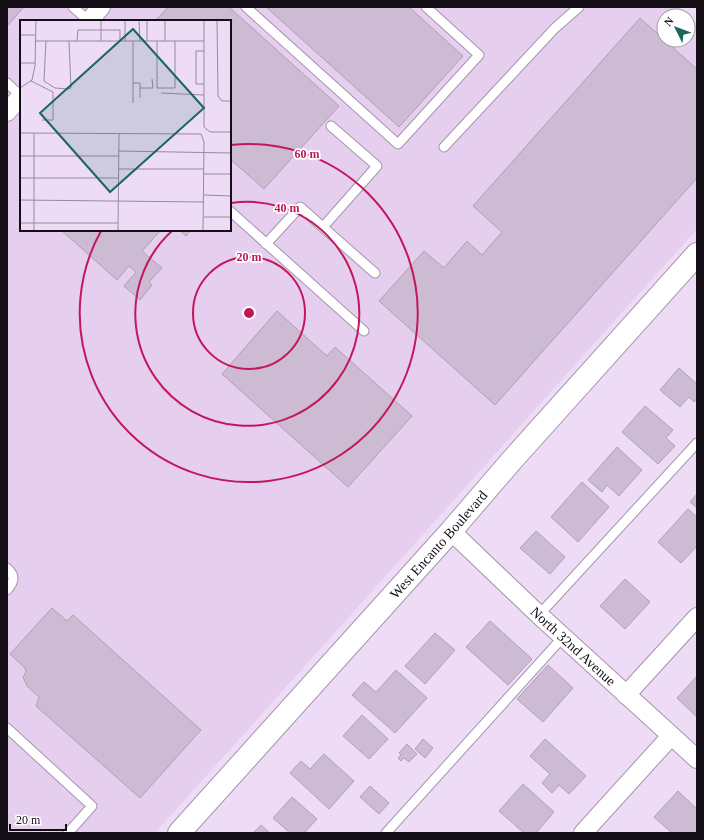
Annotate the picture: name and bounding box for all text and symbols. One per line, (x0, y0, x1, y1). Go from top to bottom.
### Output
north arrow (656, 8, 696, 48)
text: N (661, 14, 676, 28)
inset map (20, 20, 231, 231)
text: 60 m (295, 147, 320, 161)
text: 40 m (275, 201, 300, 215)
text: 20 m (237, 250, 262, 264)
centre of rings (242, 306, 256, 320)
street label: West Encanto Boulevard (387, 488, 490, 602)
street label: North 32nd Avenue (527, 604, 618, 689)
scale bar (10, 806, 66, 832)
text: 20 m (16, 813, 41, 827)

